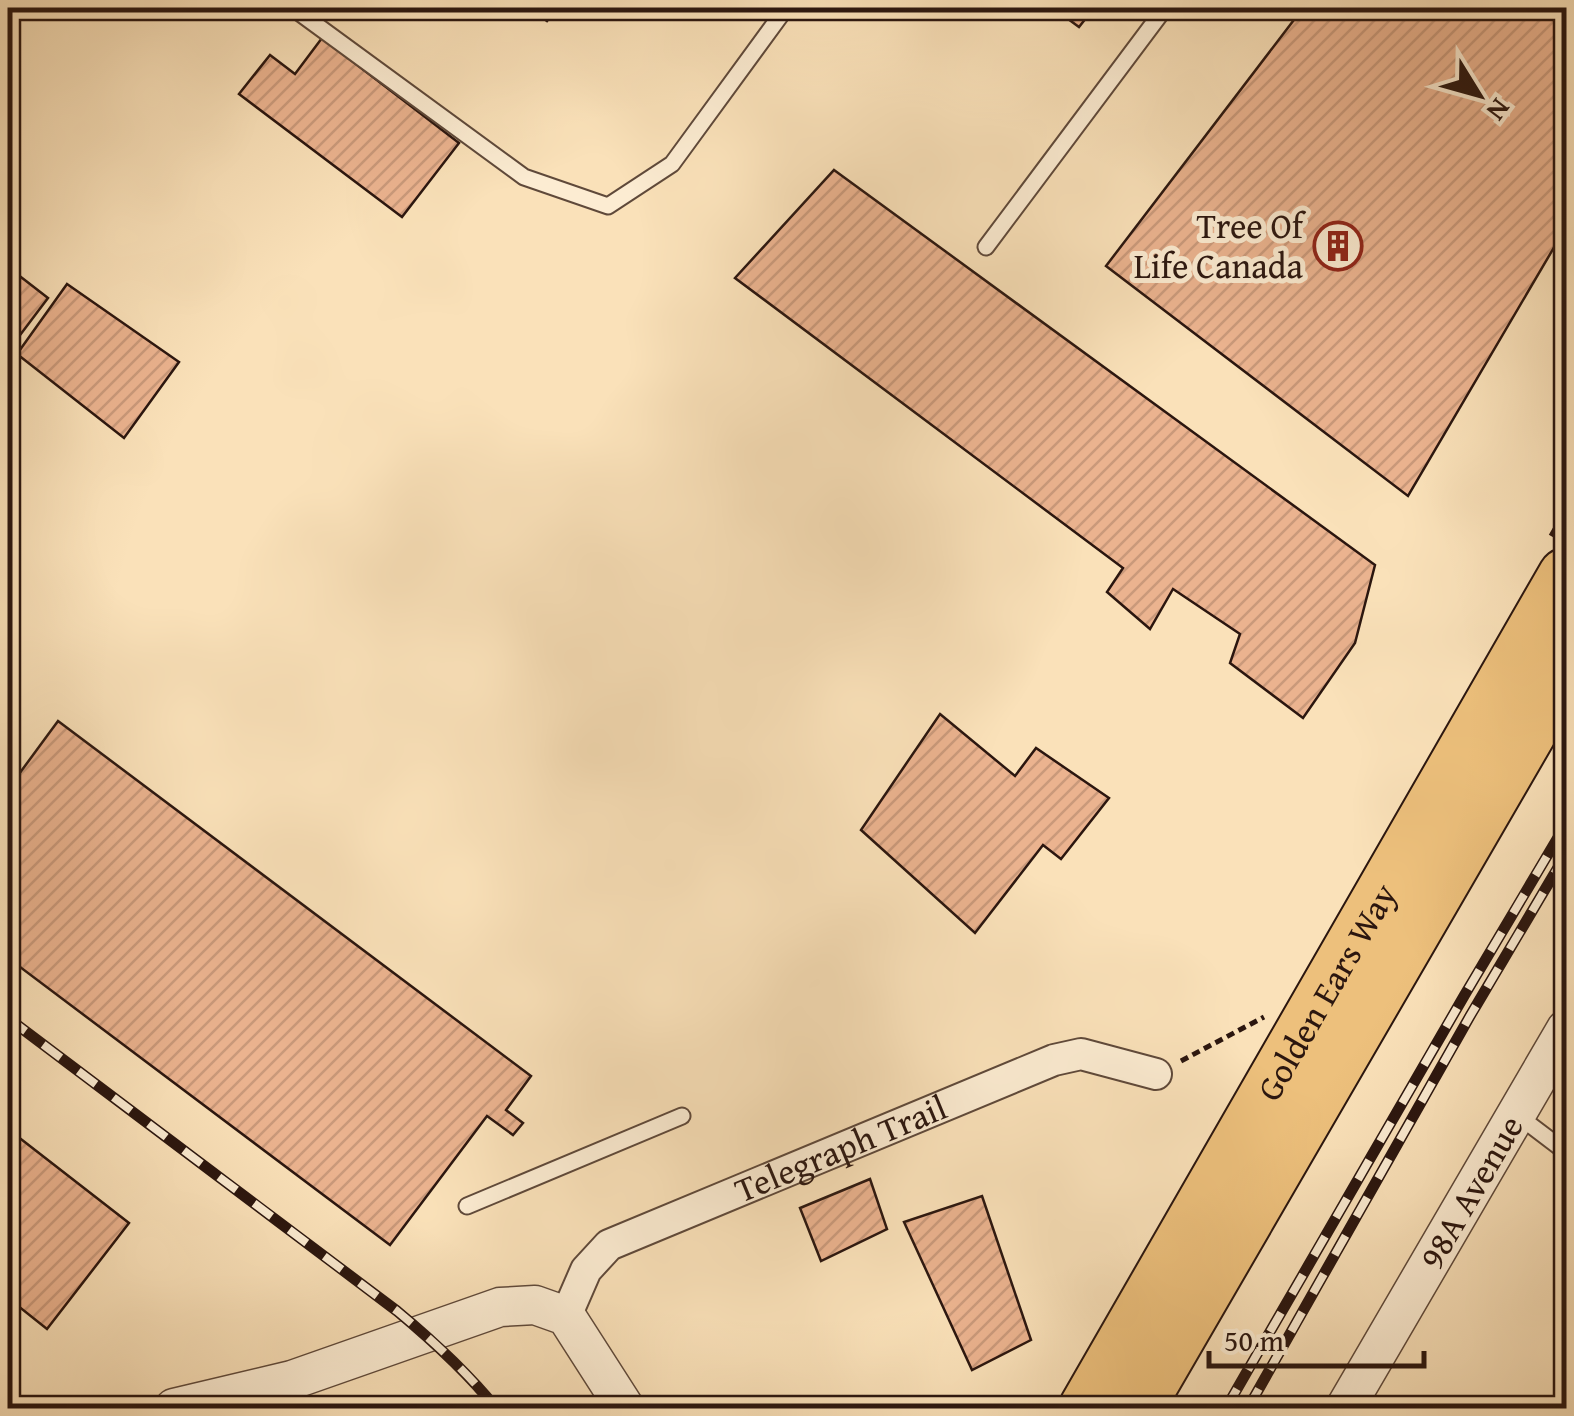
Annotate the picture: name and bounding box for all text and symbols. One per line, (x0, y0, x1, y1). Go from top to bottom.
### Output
north arrow (1429, 45, 1529, 145)
text: N (1477, 91, 1521, 130)
place label: Tree Of Life Canada (1134, 200, 1307, 291)
building icon: Tree Of Life Canada (1312, 220, 1364, 272)
street label: Golden Ears Way (1243, 873, 1409, 1110)
street label: Telegraph Trail (727, 1081, 954, 1215)
street label: 98A Avenue (1406, 1105, 1535, 1278)
scale bar (1209, 1306, 1424, 1368)
text: 50 m (1224, 1318, 1284, 1362)

